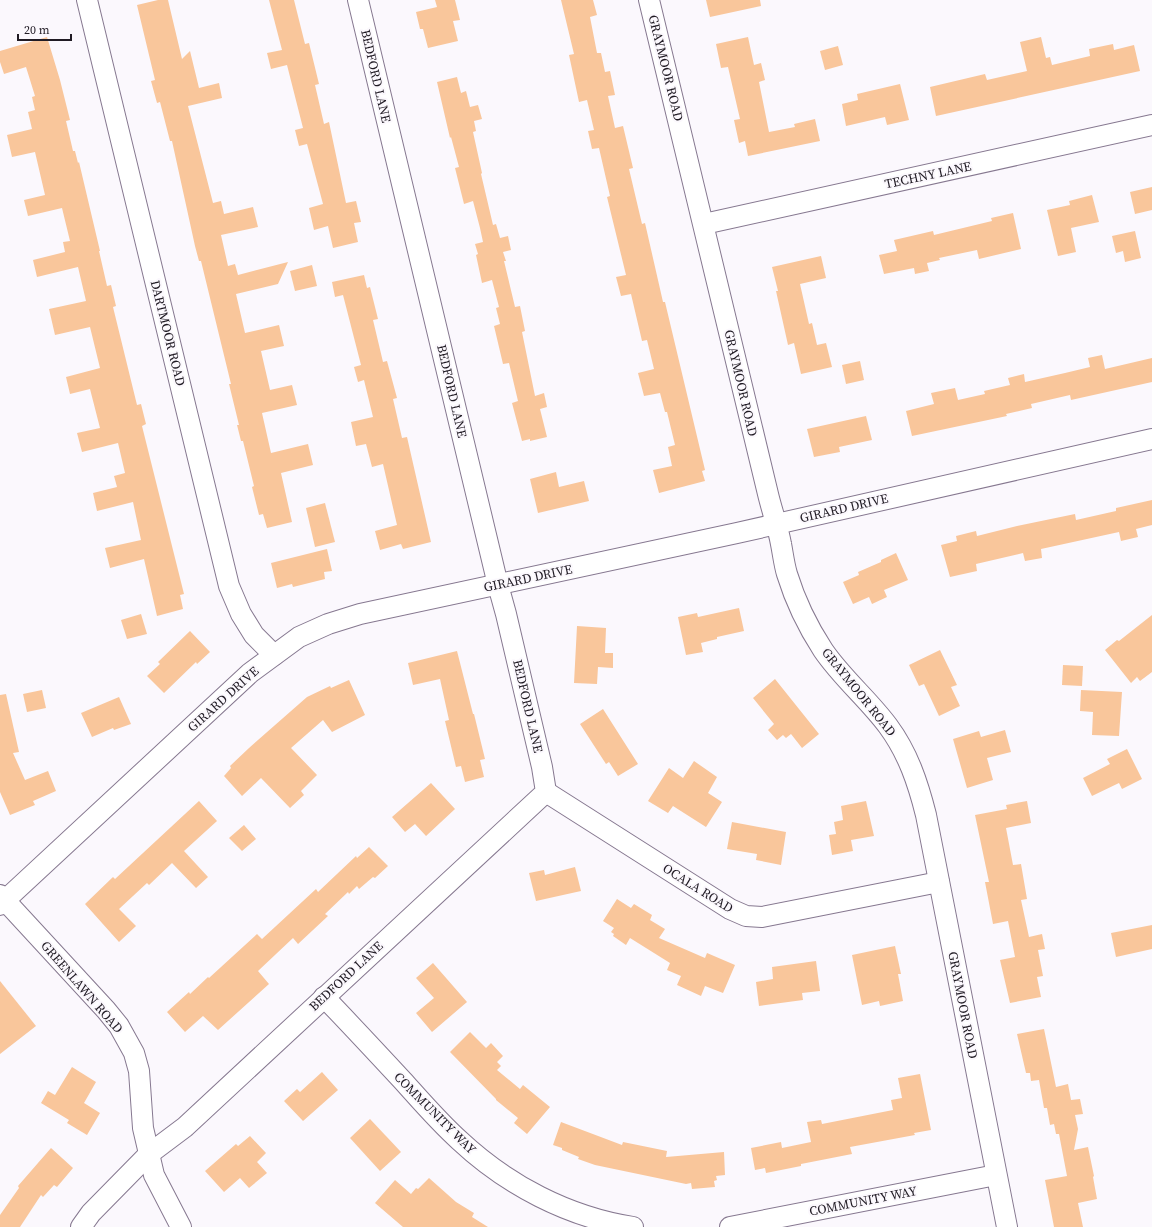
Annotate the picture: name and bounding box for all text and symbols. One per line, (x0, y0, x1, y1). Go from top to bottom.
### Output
street label: GRAYMOOR ROAD (645, 13, 687, 123)
scale bar (18, 16, 71, 42)
text: 20 m (24, 22, 50, 38)
street label: BEDFORD LANE (357, 28, 395, 124)
street label: TECHNY LANE (883, 157, 973, 192)
street label: DARTMOOR ROAD (147, 278, 189, 388)
street label: GRAYMOOR ROAD (720, 328, 762, 438)
street label: BEDFORD LANE (433, 343, 471, 439)
street label: GIRARD DRIVE (798, 490, 890, 526)
street label: GIRARD DRIVE (482, 560, 574, 596)
street label: GRAYMOOR ROAD (818, 644, 900, 740)
street label: BEDFORD LANE (509, 658, 547, 754)
street label: GIRARD DRIVE (184, 662, 262, 735)
street label: OCALA ROAD (660, 860, 736, 916)
street label: GREENLAWN ROAD (37, 937, 127, 1037)
street label: BEDFORD LANE (305, 937, 387, 1015)
street label: GRAYMOOR ROAD (944, 950, 982, 1060)
street label: COMMUNITY WAY (390, 1068, 480, 1158)
street label: COMMUNITY WAY (808, 1182, 919, 1220)

